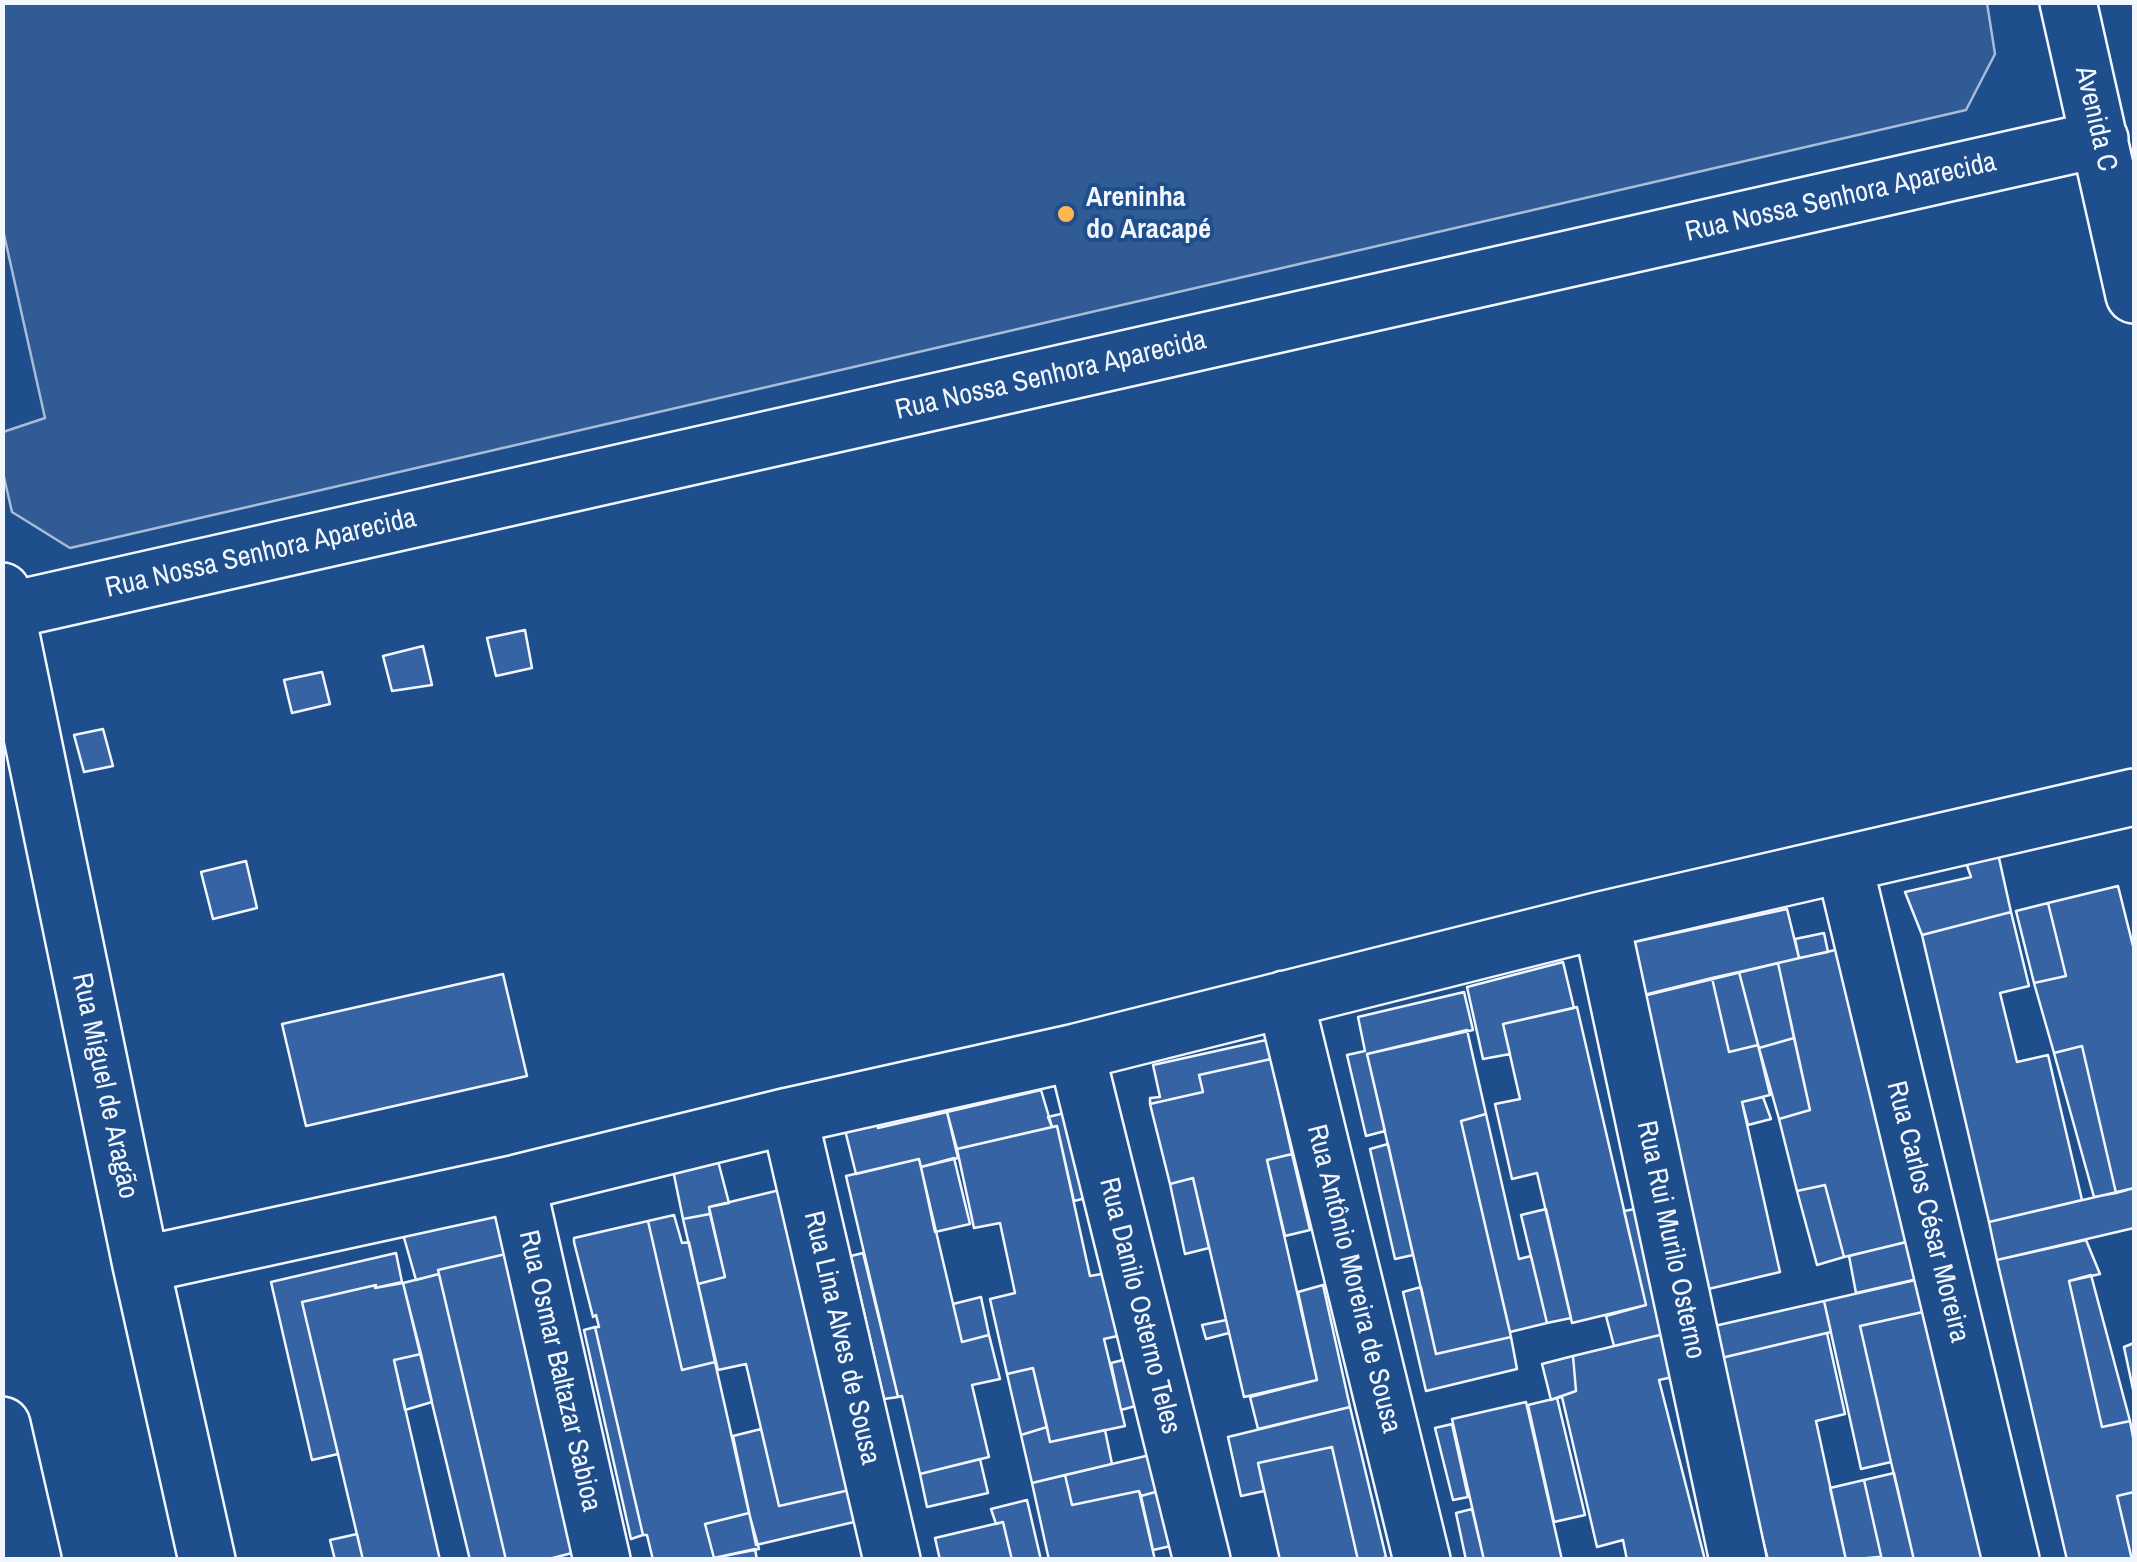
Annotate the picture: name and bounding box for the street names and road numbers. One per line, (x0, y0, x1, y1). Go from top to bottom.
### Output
street label: Avenida C (2067, 63, 2123, 175)
street label: Rua Nossa Senhora Aparecida (1682, 146, 2000, 250)
street label: Rua Nossa Senhora Aparecida (892, 324, 1210, 428)
street label: Rua Nossa Senhora Aparecida (102, 502, 420, 606)
street label: Rua Miguel de Aragão (64, 970, 144, 1202)
street label: Rua Carlos César Moreira (1878, 1078, 1976, 1346)
street label: Rua Rui Murilo Osterno (1628, 1118, 1712, 1362)
street label: Rua Antônio Moreira de Sousa (1298, 1121, 1408, 1437)
street label: Rua Danilo Osterno Teles (1091, 1174, 1187, 1438)
street label: Rua Lina Alves de Sousa (795, 1208, 887, 1468)
street label: Rua Osmar Baltazar Sabioa (510, 1227, 608, 1515)

